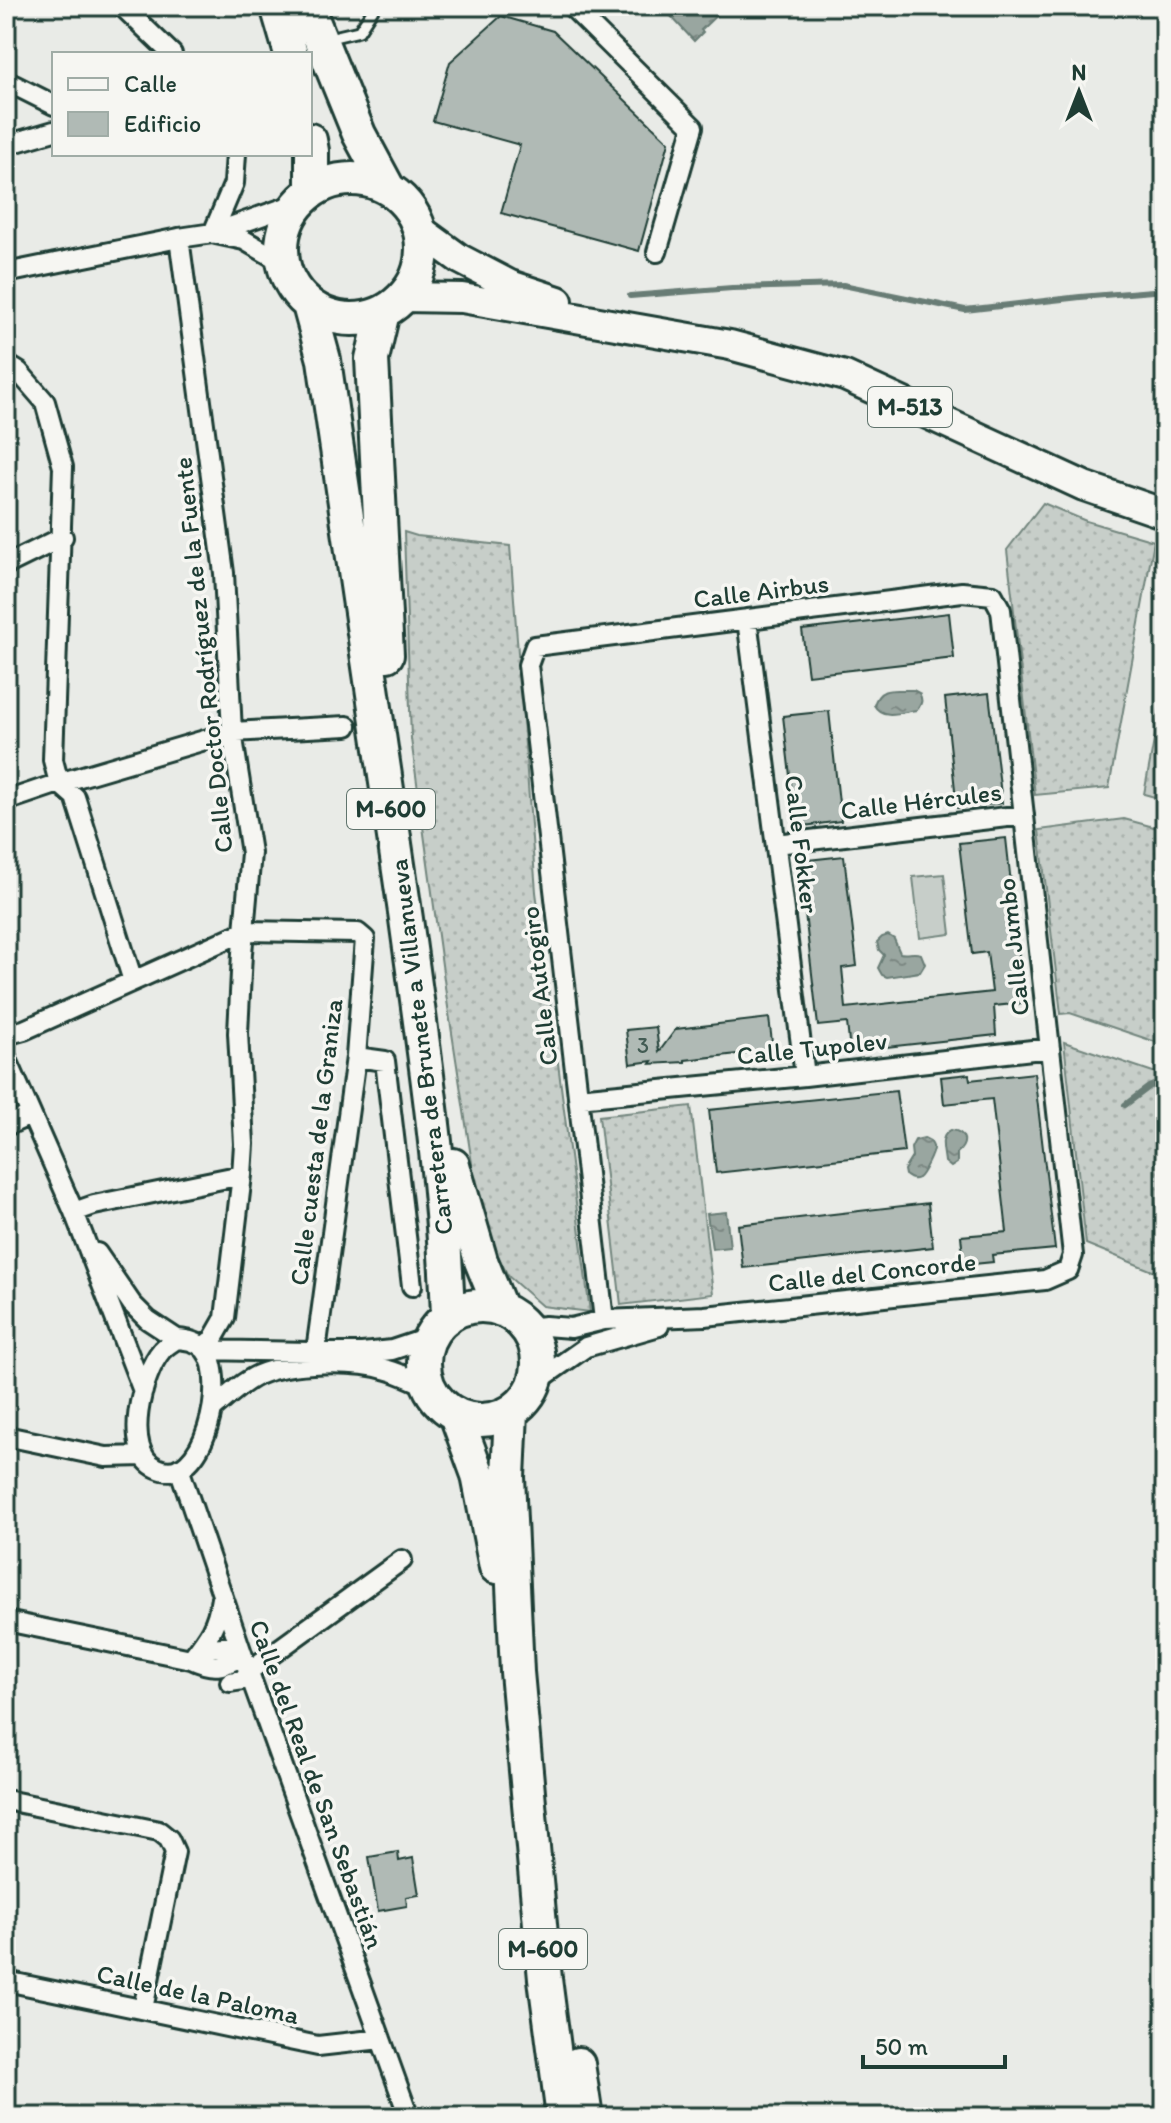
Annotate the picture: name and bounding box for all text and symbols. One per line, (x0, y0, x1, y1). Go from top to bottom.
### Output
legend (52, 52, 312, 156)
north arrow (1039, 52, 1119, 132)
text: N (1072, 59, 1086, 86)
text: Calle (124, 69, 177, 98)
text: Edificio (124, 109, 201, 138)
road number: M-513 (868, 387, 952, 427)
street label: Calle Doctor Rodríguez de la Fuente (166, 455, 240, 855)
street label: Calle Airbus (691, 567, 831, 615)
street label: Calle Fokker (778, 773, 826, 915)
street label: Calle Hércules (839, 775, 1003, 827)
road number: M-600 (347, 789, 435, 829)
street label: Carretera de Brunete a Villanueva (382, 857, 460, 1237)
street label: Calle Jumbo (990, 877, 1036, 1017)
street label: Calle Autogiro (513, 904, 565, 1068)
street label: Calle cuesta de la Graniza (283, 996, 350, 1287)
street label: Calle Tupolev (735, 1024, 889, 1072)
house number: 3 (637, 1032, 649, 1059)
street label: Calle del Concorde (766, 1245, 978, 1299)
street label: Calle del Real de San Sebastián (242, 1615, 392, 1953)
road number: M-600 (499, 1929, 587, 1969)
street label: Calle de la Paloma (94, 1957, 303, 2031)
scale bar (863, 2019, 1005, 2069)
text: 50 m (875, 2032, 928, 2061)

